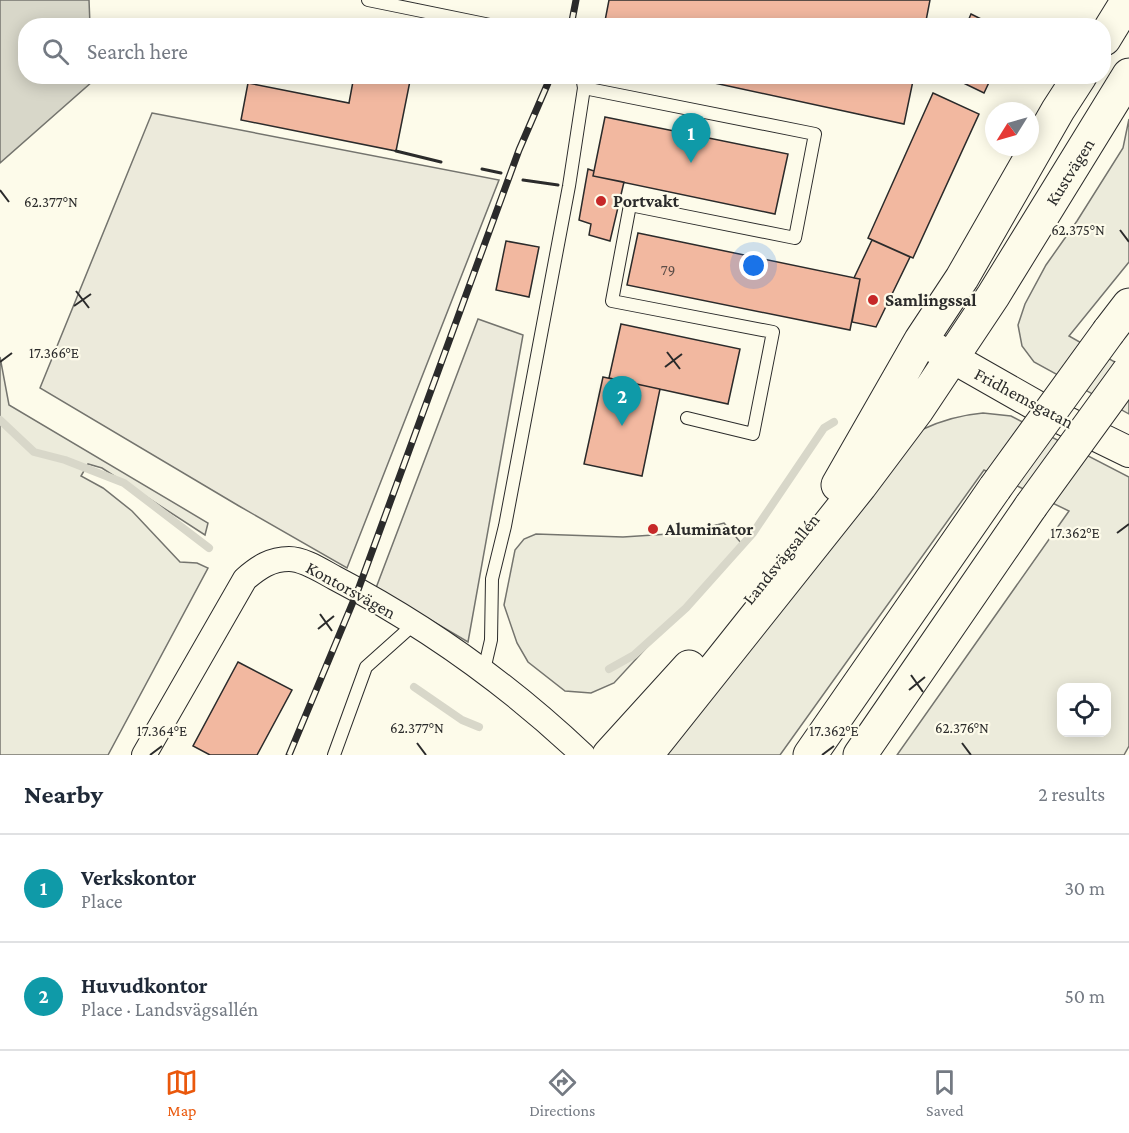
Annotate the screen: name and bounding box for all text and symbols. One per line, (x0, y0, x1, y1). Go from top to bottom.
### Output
search box (18, 18, 1111, 84)
icon: search (39, 35, 72, 68)
text: Search here (87, 39, 188, 64)
north arrow (985, 102, 1039, 156)
pin: 1 (672, 114, 710, 163)
street label: Kustvägen (1042, 135, 1099, 209)
place label: Portvakt (613, 191, 680, 211)
text: 62.377°N (24, 194, 78, 210)
marker: Portvakt (594, 194, 608, 208)
text: 62.375°N (1051, 222, 1105, 238)
your location (739, 251, 768, 280)
house number: 79 (661, 262, 675, 278)
place label: Samlingssal (885, 290, 977, 310)
marker: Samlingssal (866, 293, 880, 307)
text: 17.366°E (29, 345, 79, 361)
street label: Fridhemsgatan (971, 364, 1077, 433)
pin: 2 (602, 376, 642, 426)
street label: Landsvägsallén (738, 509, 824, 608)
place label: Aluminator (664, 519, 754, 539)
marker: Aluminator (646, 522, 660, 536)
text: 17.362°E (1050, 525, 1100, 541)
street label: Kontorsvägen (303, 557, 400, 623)
map controls (1057, 683, 1111, 737)
button: locate (1057, 683, 1111, 737)
text: 62.377°N (390, 720, 444, 736)
text: 62.376°N (935, 720, 989, 736)
text: 17.364°E (137, 723, 187, 739)
text: 17.362°E (809, 723, 859, 739)
text: Nearby (24, 780, 103, 809)
text: 2 results (1038, 783, 1105, 805)
text: Verkskontor (81, 865, 196, 890)
text: 1 (40, 877, 47, 899)
text: 30 m (1064, 877, 1105, 899)
text: Place (81, 890, 123, 912)
text: Huvudkontor (81, 973, 208, 998)
text: 2 (38, 985, 49, 1007)
text: 50 m (1064, 985, 1105, 1007)
text: Place · Landsvägsallén (81, 998, 258, 1020)
tab: Map (165, 1066, 198, 1119)
tab: Directions (529, 1066, 595, 1119)
tab: Saved (926, 1066, 964, 1119)

